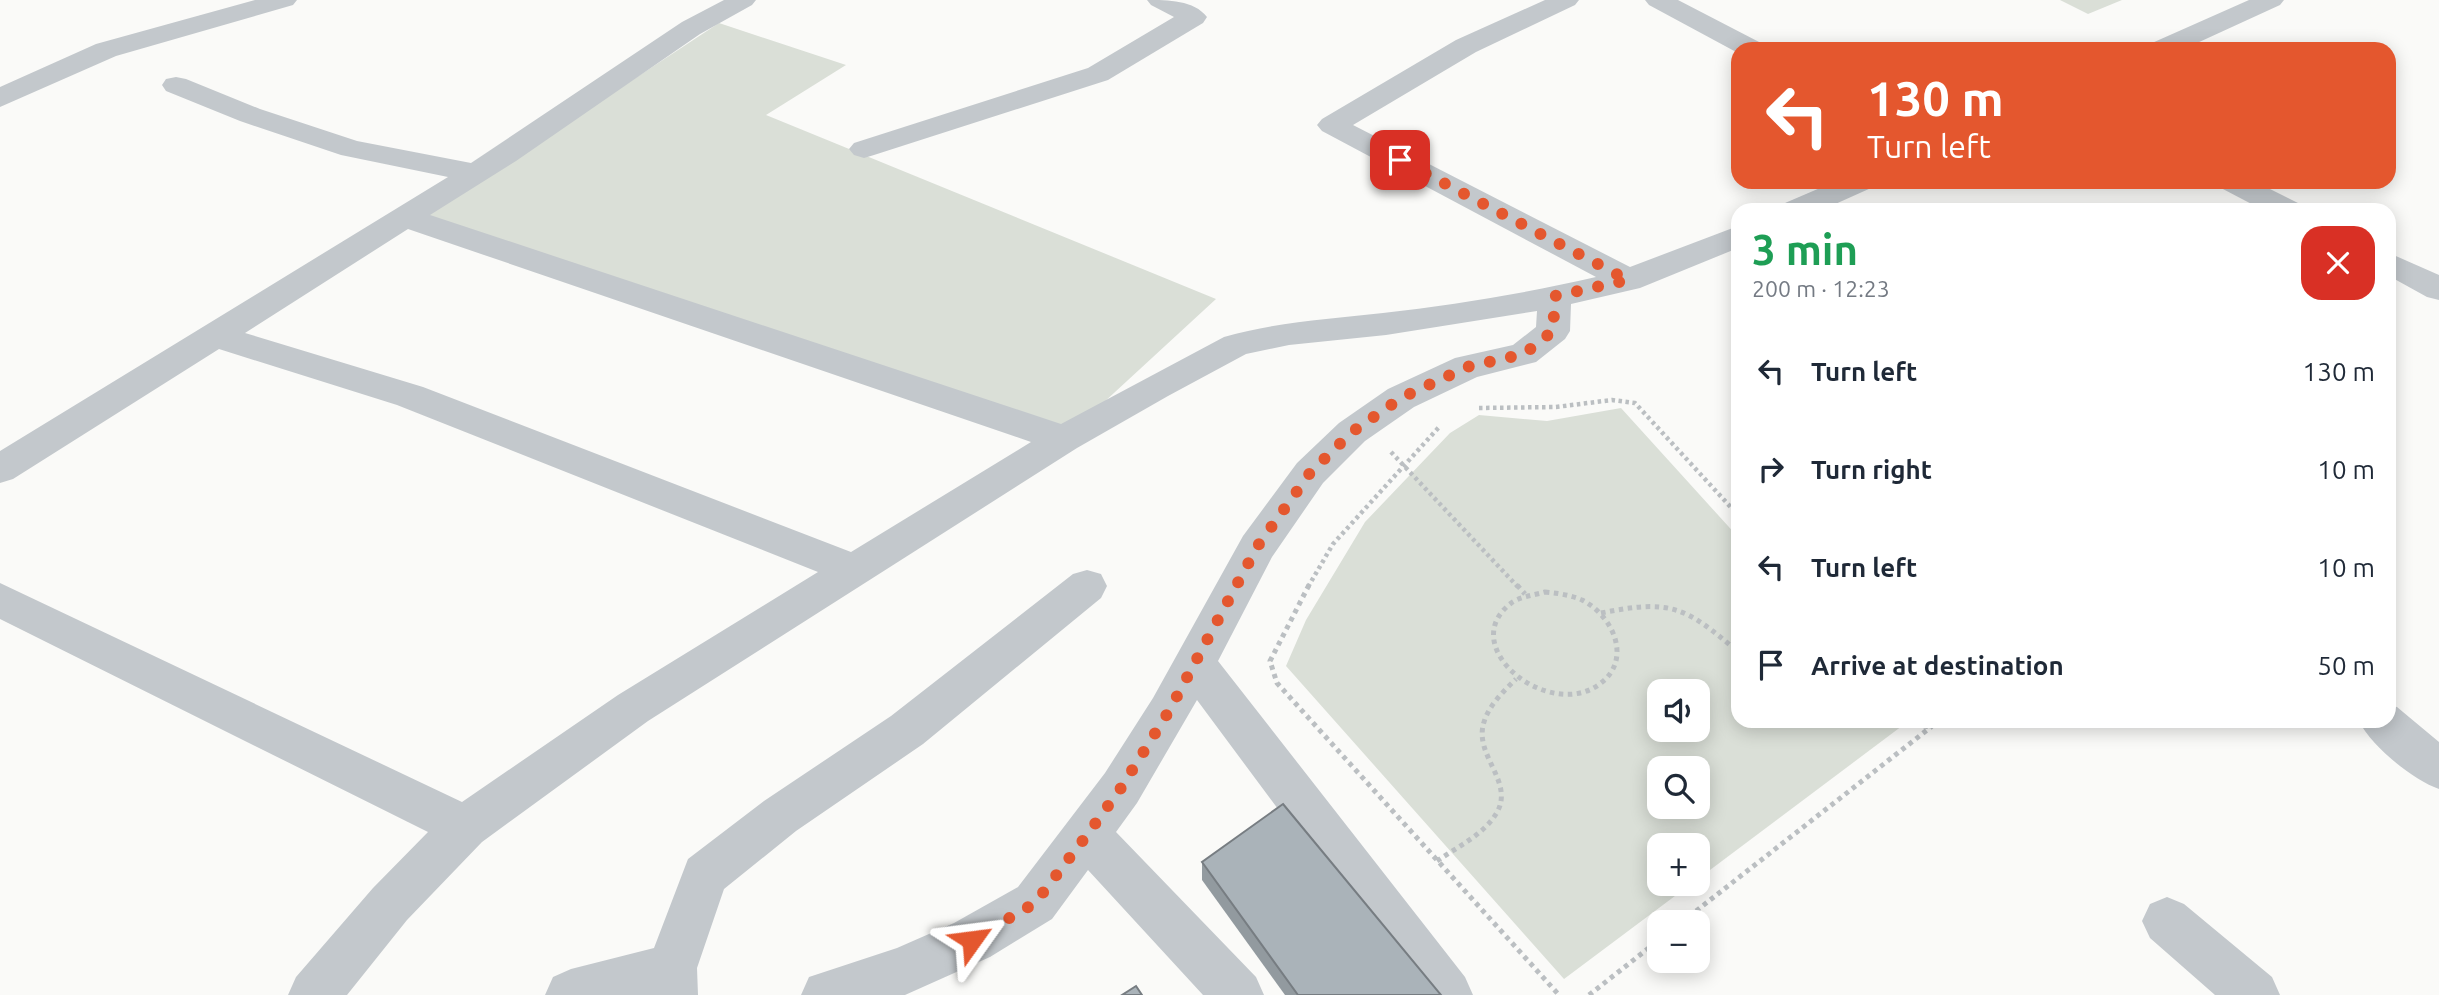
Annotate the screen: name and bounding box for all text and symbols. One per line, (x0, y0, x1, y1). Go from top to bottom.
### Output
icon: left (1752, 70, 1843, 161)
text: 130 m (1867, 70, 2004, 125)
text: Turn left (1867, 128, 1991, 164)
pin (1370, 130, 1430, 190)
icon: arrive (1381, 141, 1419, 179)
text: 3 min (1752, 226, 1858, 273)
button: close (2301, 226, 2375, 300)
text: 200 m · 12:23 (1752, 276, 1890, 301)
icon: left (1752, 352, 1790, 390)
text: Turn left (1811, 357, 1917, 386)
text: 130 m (2303, 357, 2375, 386)
icon: right (1752, 450, 1790, 488)
text: Turn right (1811, 455, 1932, 484)
text: 10 m (2317, 455, 2375, 484)
icon: left (1752, 548, 1790, 586)
text: Turn left (1811, 553, 1917, 582)
text: 10 m (2317, 553, 2375, 582)
icon: arrive (1752, 646, 1790, 684)
text: Arrive at destination (1811, 651, 2064, 680)
text: 50 m (2317, 651, 2375, 680)
map controls (1647, 679, 1710, 973)
button: sound (1647, 679, 1710, 742)
button: search (1647, 756, 1710, 819)
button: + (1647, 833, 1710, 896)
position arrow (935, 903, 1009, 977)
button: − (1647, 910, 1710, 973)

